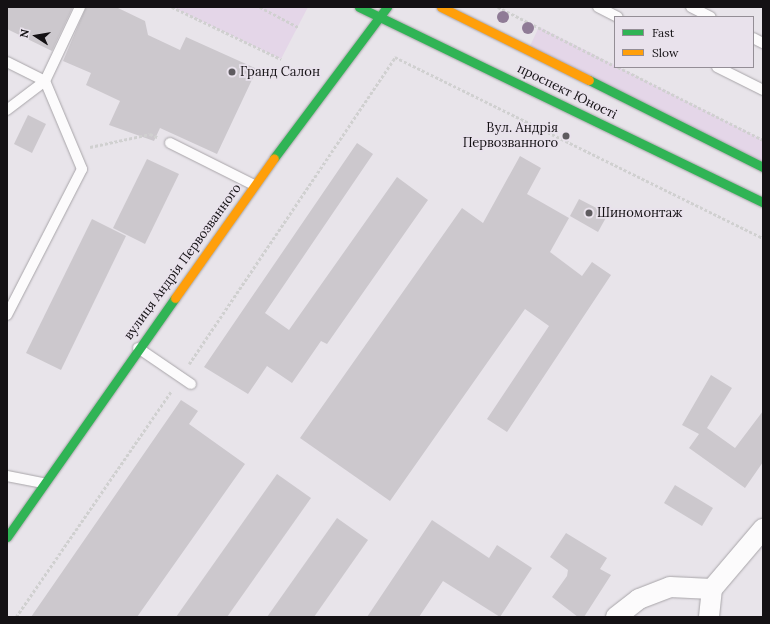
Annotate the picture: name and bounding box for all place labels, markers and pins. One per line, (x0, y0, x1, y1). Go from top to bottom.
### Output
place label: Гранд Салон (240, 64, 320, 80)
marker: Гранд Салон (227, 67, 237, 77)
place label: Вул. Андрія Первозванного (463, 121, 558, 152)
marker: Вул. Андрія Первозванного (561, 131, 571, 141)
place label: Шиномонтаж (597, 205, 682, 221)
marker: Шиномонтаж (584, 208, 594, 218)

